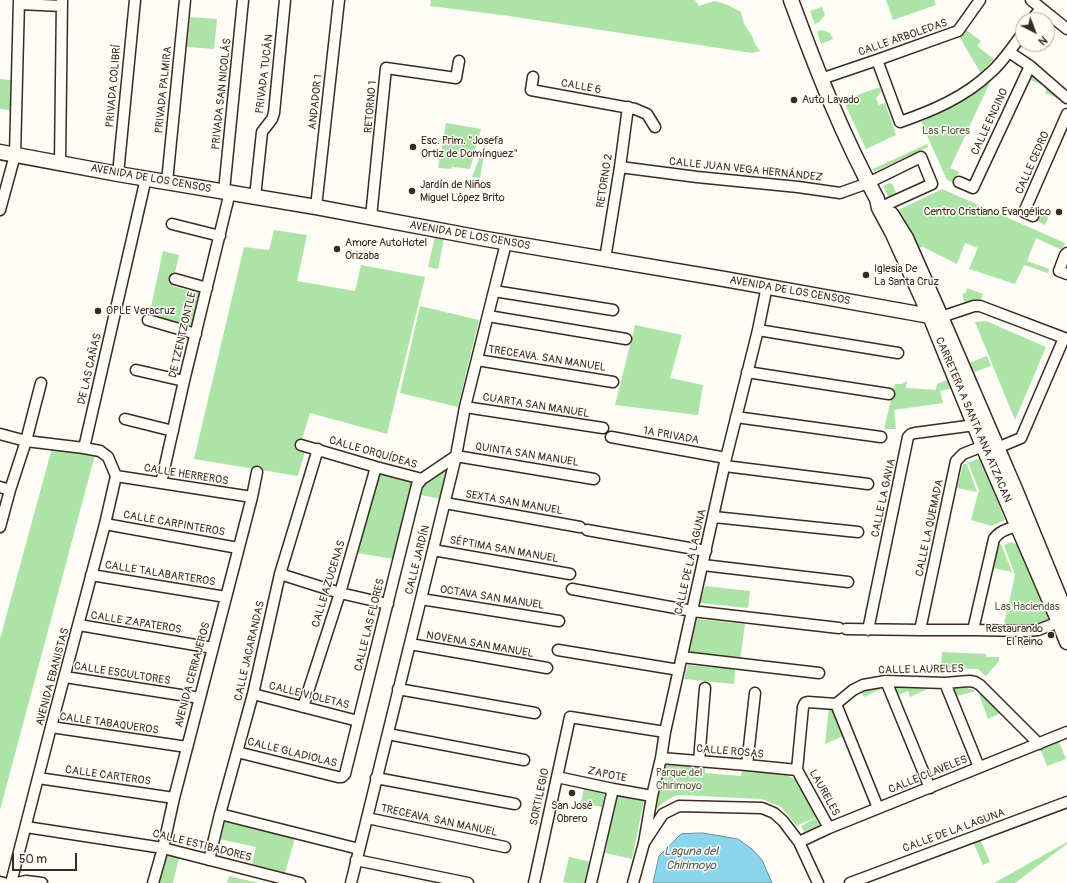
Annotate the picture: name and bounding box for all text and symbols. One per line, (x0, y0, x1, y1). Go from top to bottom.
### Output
north arrow (1015, 12, 1055, 52)
street label: CALLE ARBOLEDAS (857, 17, 949, 59)
text: N (1036, 33, 1050, 48)
street label: PRIVADA TUCÁN (254, 34, 276, 114)
street label: PRIVADA SAN NICOLÁS (210, 38, 234, 150)
street label: PRIVADA COLIBRÍ (104, 44, 124, 128)
street label: PRIVADA PALMIRA (153, 46, 175, 134)
street label: ANDADOR 1 (307, 74, 325, 130)
street label: CALLE 6 (560, 77, 602, 97)
street label: RETORNO 1 (362, 80, 380, 134)
street label: CALLE ENCINO (969, 87, 1011, 157)
place label: Auto Lavado (802, 93, 859, 107)
marker: Auto Lavado (789, 95, 799, 105)
park label: Las Flores (922, 124, 970, 138)
street label: CALLE CEDRO (1013, 130, 1053, 196)
place label: Esc. Prim. "Josefa Ortiz de Domínguez" (421, 134, 518, 160)
marker: Esc. Prim. "Josefa Ortiz de Domínguez" (408, 142, 418, 152)
street label: RETORNO 2 (594, 153, 616, 209)
street label: CALLE JUAN VEGA HERNÁNDEZ (668, 155, 824, 185)
street label: AVENIDA DE LOS CENSOS (90, 162, 212, 196)
place label: Jardín de Niños Miguel López Brito (420, 178, 505, 204)
marker: Jardín de Niños Miguel López Brito (407, 186, 417, 196)
place label: Centro Cristiano Evangélico (924, 205, 1051, 219)
marker: Centro Cristiano Evangélico (1054, 207, 1064, 217)
street label: AVENIDA DE LOS CENSOS (409, 219, 531, 253)
place label: Amore AutoHotel Orizaba (345, 236, 427, 262)
marker: Amore AutoHotel Orizaba (332, 244, 342, 254)
place label: Iglesia De La Santa Cruz (874, 262, 939, 288)
marker: Iglesia De La Santa Cruz (861, 270, 871, 280)
street label: AVENIDA DE LOS CENSOS (729, 274, 851, 308)
street label: DE TZENTZONTLE (167, 291, 199, 379)
place label: OPLE Veracruz (106, 304, 175, 318)
marker: OPLE Veracruz (93, 306, 103, 316)
street label: DE LAS CAÑAS (75, 332, 105, 406)
street label: CARRETERA A SANTA ANA ATZACAN (932, 335, 1014, 505)
street label: TRECEAVA. SAN MANUEL (487, 343, 607, 375)
street label: CUARTA SAN MANUEL (482, 391, 590, 421)
street label: 1A PRIVADA (642, 425, 700, 447)
street label: CALLE ORQUÍDEAS (327, 434, 419, 472)
street label: QUINTA SAN MANUEL (474, 440, 580, 470)
street label: CALLE LA GAVIA (869, 458, 899, 538)
street label: CALLE HERREROS (143, 462, 229, 488)
street label: CALLE LA QUEMADA (913, 478, 947, 578)
street label: SEXTA SAN MANUEL (464, 488, 564, 518)
street label: CALLE DE LA LAGUNA (672, 508, 710, 616)
street label: CALLE CARPINTEROS (122, 509, 226, 539)
street label: CALLE JARDÍN (403, 524, 433, 596)
street label: SÉPTIMA SAN MANUEL (449, 534, 559, 566)
street label: CALLE AZUCENAS (310, 539, 348, 629)
street label: CALLE TALABARTEROS (104, 559, 216, 589)
street label: CALLE LAS FLORES (352, 577, 388, 673)
street label: OCTAVA SAN MANUEL (439, 583, 545, 613)
street label: CALLE JACARANDAS (232, 600, 268, 702)
park label: Las Haciendas (994, 600, 1060, 614)
street label: CALLE ZAPATEROS (90, 609, 182, 637)
street label: AVENIDA CERRAJEROS (173, 621, 213, 729)
place label: Restaurando El Reino (985, 622, 1043, 648)
street label: AVENIDA EBANISTAS (34, 627, 72, 727)
street label: NOVENA SAN MANUEL (425, 629, 535, 661)
marker: Restaurando El Reino (1046, 630, 1056, 640)
street label: CALLE ESCULTORES (73, 660, 171, 688)
street label: CALLE LAURELES (878, 663, 964, 677)
street label: CALLE VIOLETAS (267, 680, 351, 712)
street label: CALLE TABAQUEROS (59, 711, 159, 737)
street label: CALLE GLADIOLAS (246, 735, 338, 771)
street label: CALLE ROSAS (696, 742, 764, 762)
street label: CALLE CLAVELES (887, 753, 969, 797)
street label: CALLE CARTEROS (64, 763, 152, 789)
street label: ZAPOTE (586, 764, 628, 786)
park label: Parque del Chirimoyo (656, 766, 702, 792)
street label: SORTILEGIO (527, 767, 553, 827)
street label: LAURELES (806, 767, 842, 819)
marker: San José Obrero (567, 788, 577, 798)
place label: San José Obrero (551, 799, 593, 825)
street label: TRECEAVA. SAN MANUEL (379, 802, 499, 840)
street label: CALLE DE LA LAGUNA (901, 806, 1007, 856)
street label: CALLE ESTIBADORES (151, 827, 253, 865)
scale bar (14, 845, 79, 871)
water label: Laguna del Chirimoyo (664, 845, 718, 873)
text: 50 m (19, 852, 47, 867)

